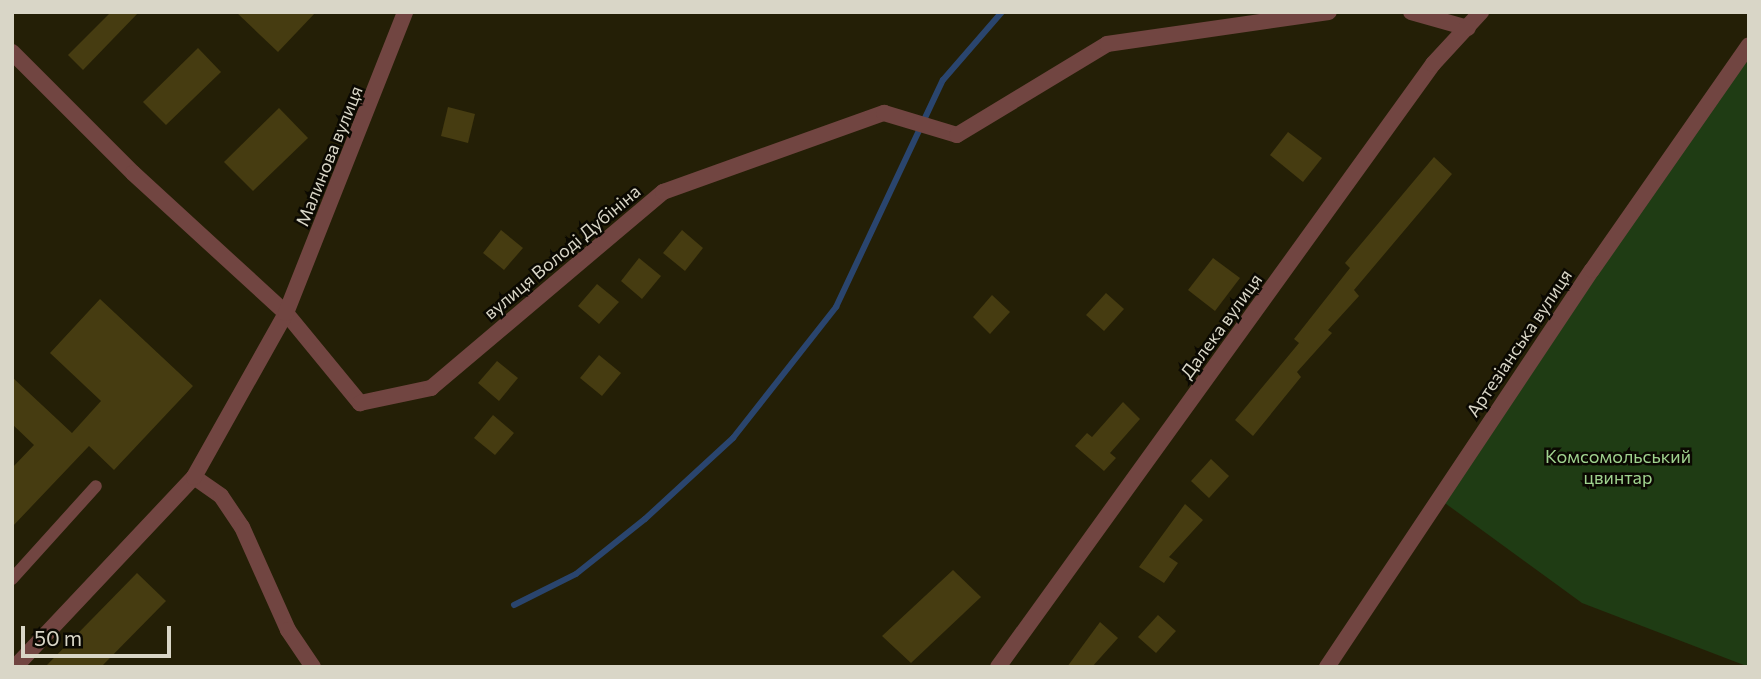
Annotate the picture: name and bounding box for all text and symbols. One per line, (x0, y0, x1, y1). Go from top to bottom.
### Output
street label: Малинова вулиця (291, 83, 367, 229)
street label: вулиця Володі Дубініна (479, 180, 645, 324)
street label: Артезіанська вулиця (1462, 265, 1576, 421)
street label: Далека вулиця (1176, 269, 1266, 383)
park label: Комсомольський цвинтар (1545, 446, 1691, 489)
scale bar (24, 612, 175, 656)
text: 50 m (34, 625, 82, 650)

